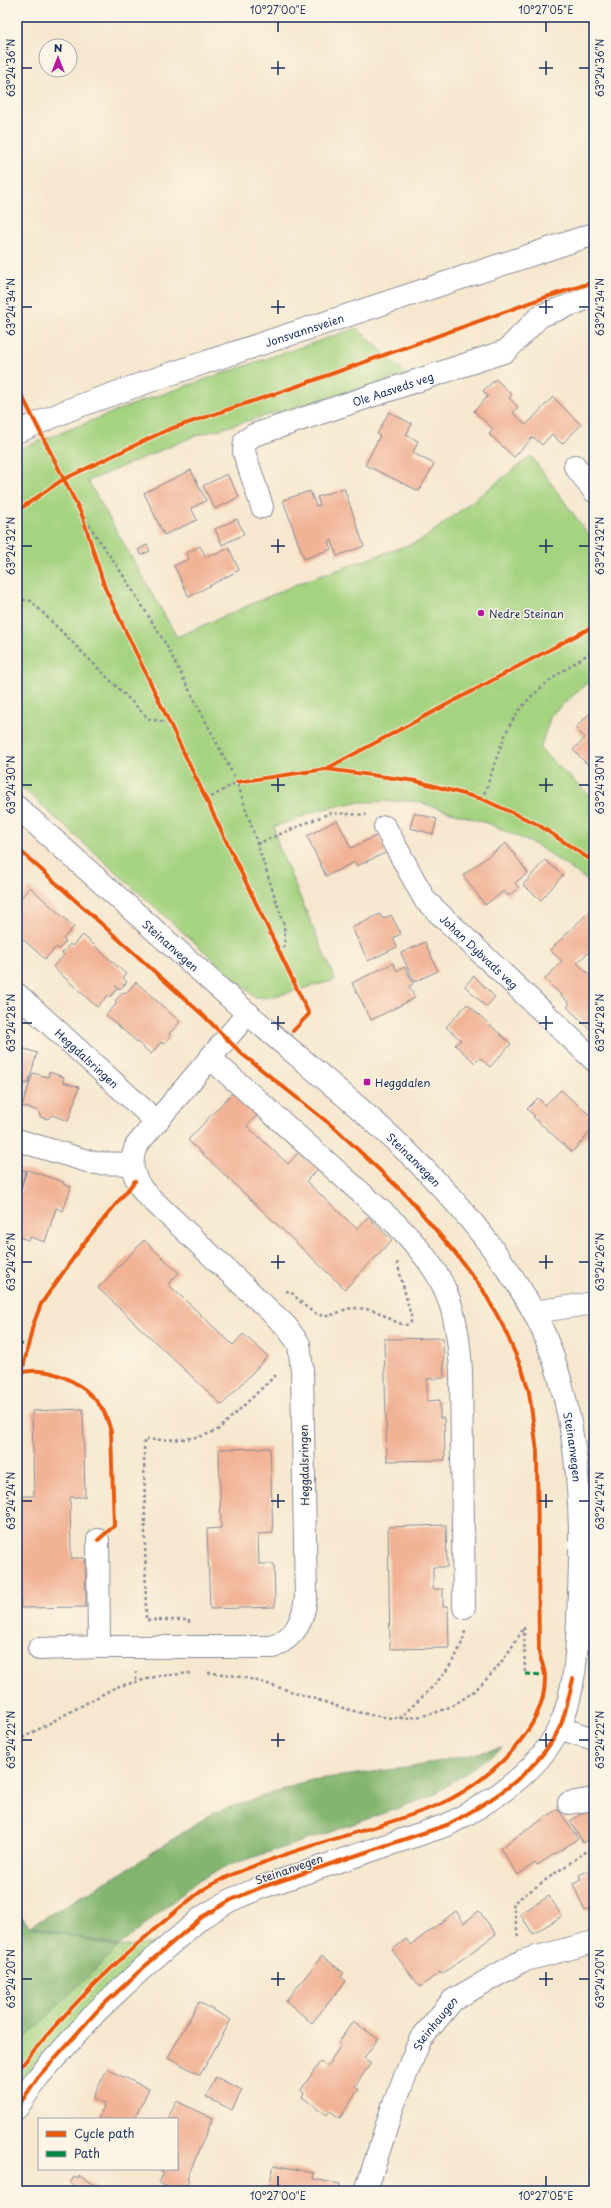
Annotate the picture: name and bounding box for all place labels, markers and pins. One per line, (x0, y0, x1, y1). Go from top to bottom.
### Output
place label: Nedre Steinan (489, 605, 564, 622)
marker: Nedre Steinan (476, 608, 486, 618)
place label: Heggdalen (375, 1074, 431, 1091)
marker: Heggdalen (362, 1077, 372, 1087)

